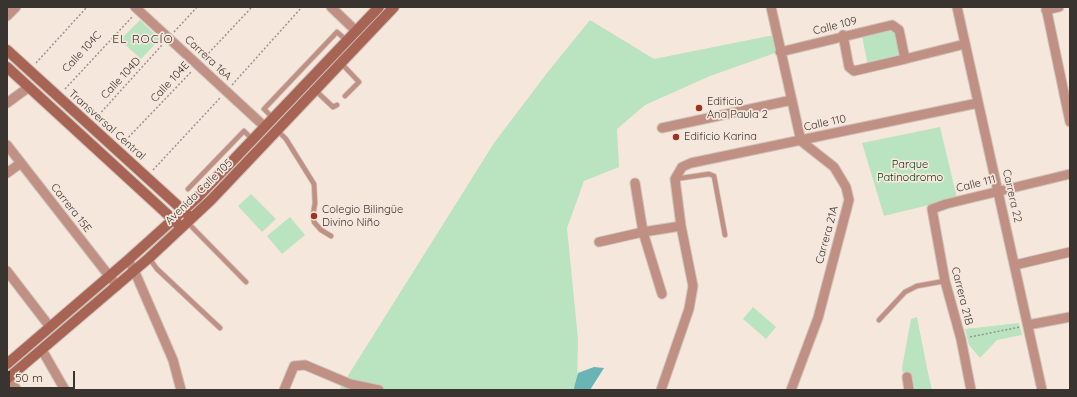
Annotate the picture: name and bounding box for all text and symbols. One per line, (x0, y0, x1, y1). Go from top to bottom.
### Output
street label: Calle 109 (812, 14, 858, 38)
street label: Calle 104C (60, 29, 104, 75)
district label: EL ROCÍO (112, 32, 174, 46)
street label: Carrera 16A (182, 33, 234, 83)
street label: Calle 104D (98, 54, 144, 102)
street label: Calle 104E (148, 59, 192, 105)
street label: Transversal Central (66, 87, 148, 163)
place label: Edificio Ana Paula 2 (707, 95, 768, 121)
marker: Edificio Ana Paula 2 (694, 103, 704, 113)
street label: Calle 110 (803, 112, 847, 134)
place label: Edificio Karina (684, 130, 757, 144)
marker: Edificio Karina (671, 132, 681, 142)
street label: Avenida Calle 105 (163, 157, 235, 227)
park label: Parque Patinodromo (877, 158, 943, 184)
street label: Carrera 22 (999, 168, 1025, 224)
street label: Calle 111 (955, 173, 997, 195)
street label: Carrera 15E (48, 181, 94, 235)
place label: Colegio Bilingüe Divino Niño (322, 203, 403, 229)
street label: Carrera 21A (813, 205, 841, 265)
marker: Colegio Bilingüe Divino Niño (309, 211, 319, 221)
street label: Carrera 21B (948, 266, 976, 326)
scale bar (10, 363, 77, 389)
text: 50 m (15, 370, 43, 385)

